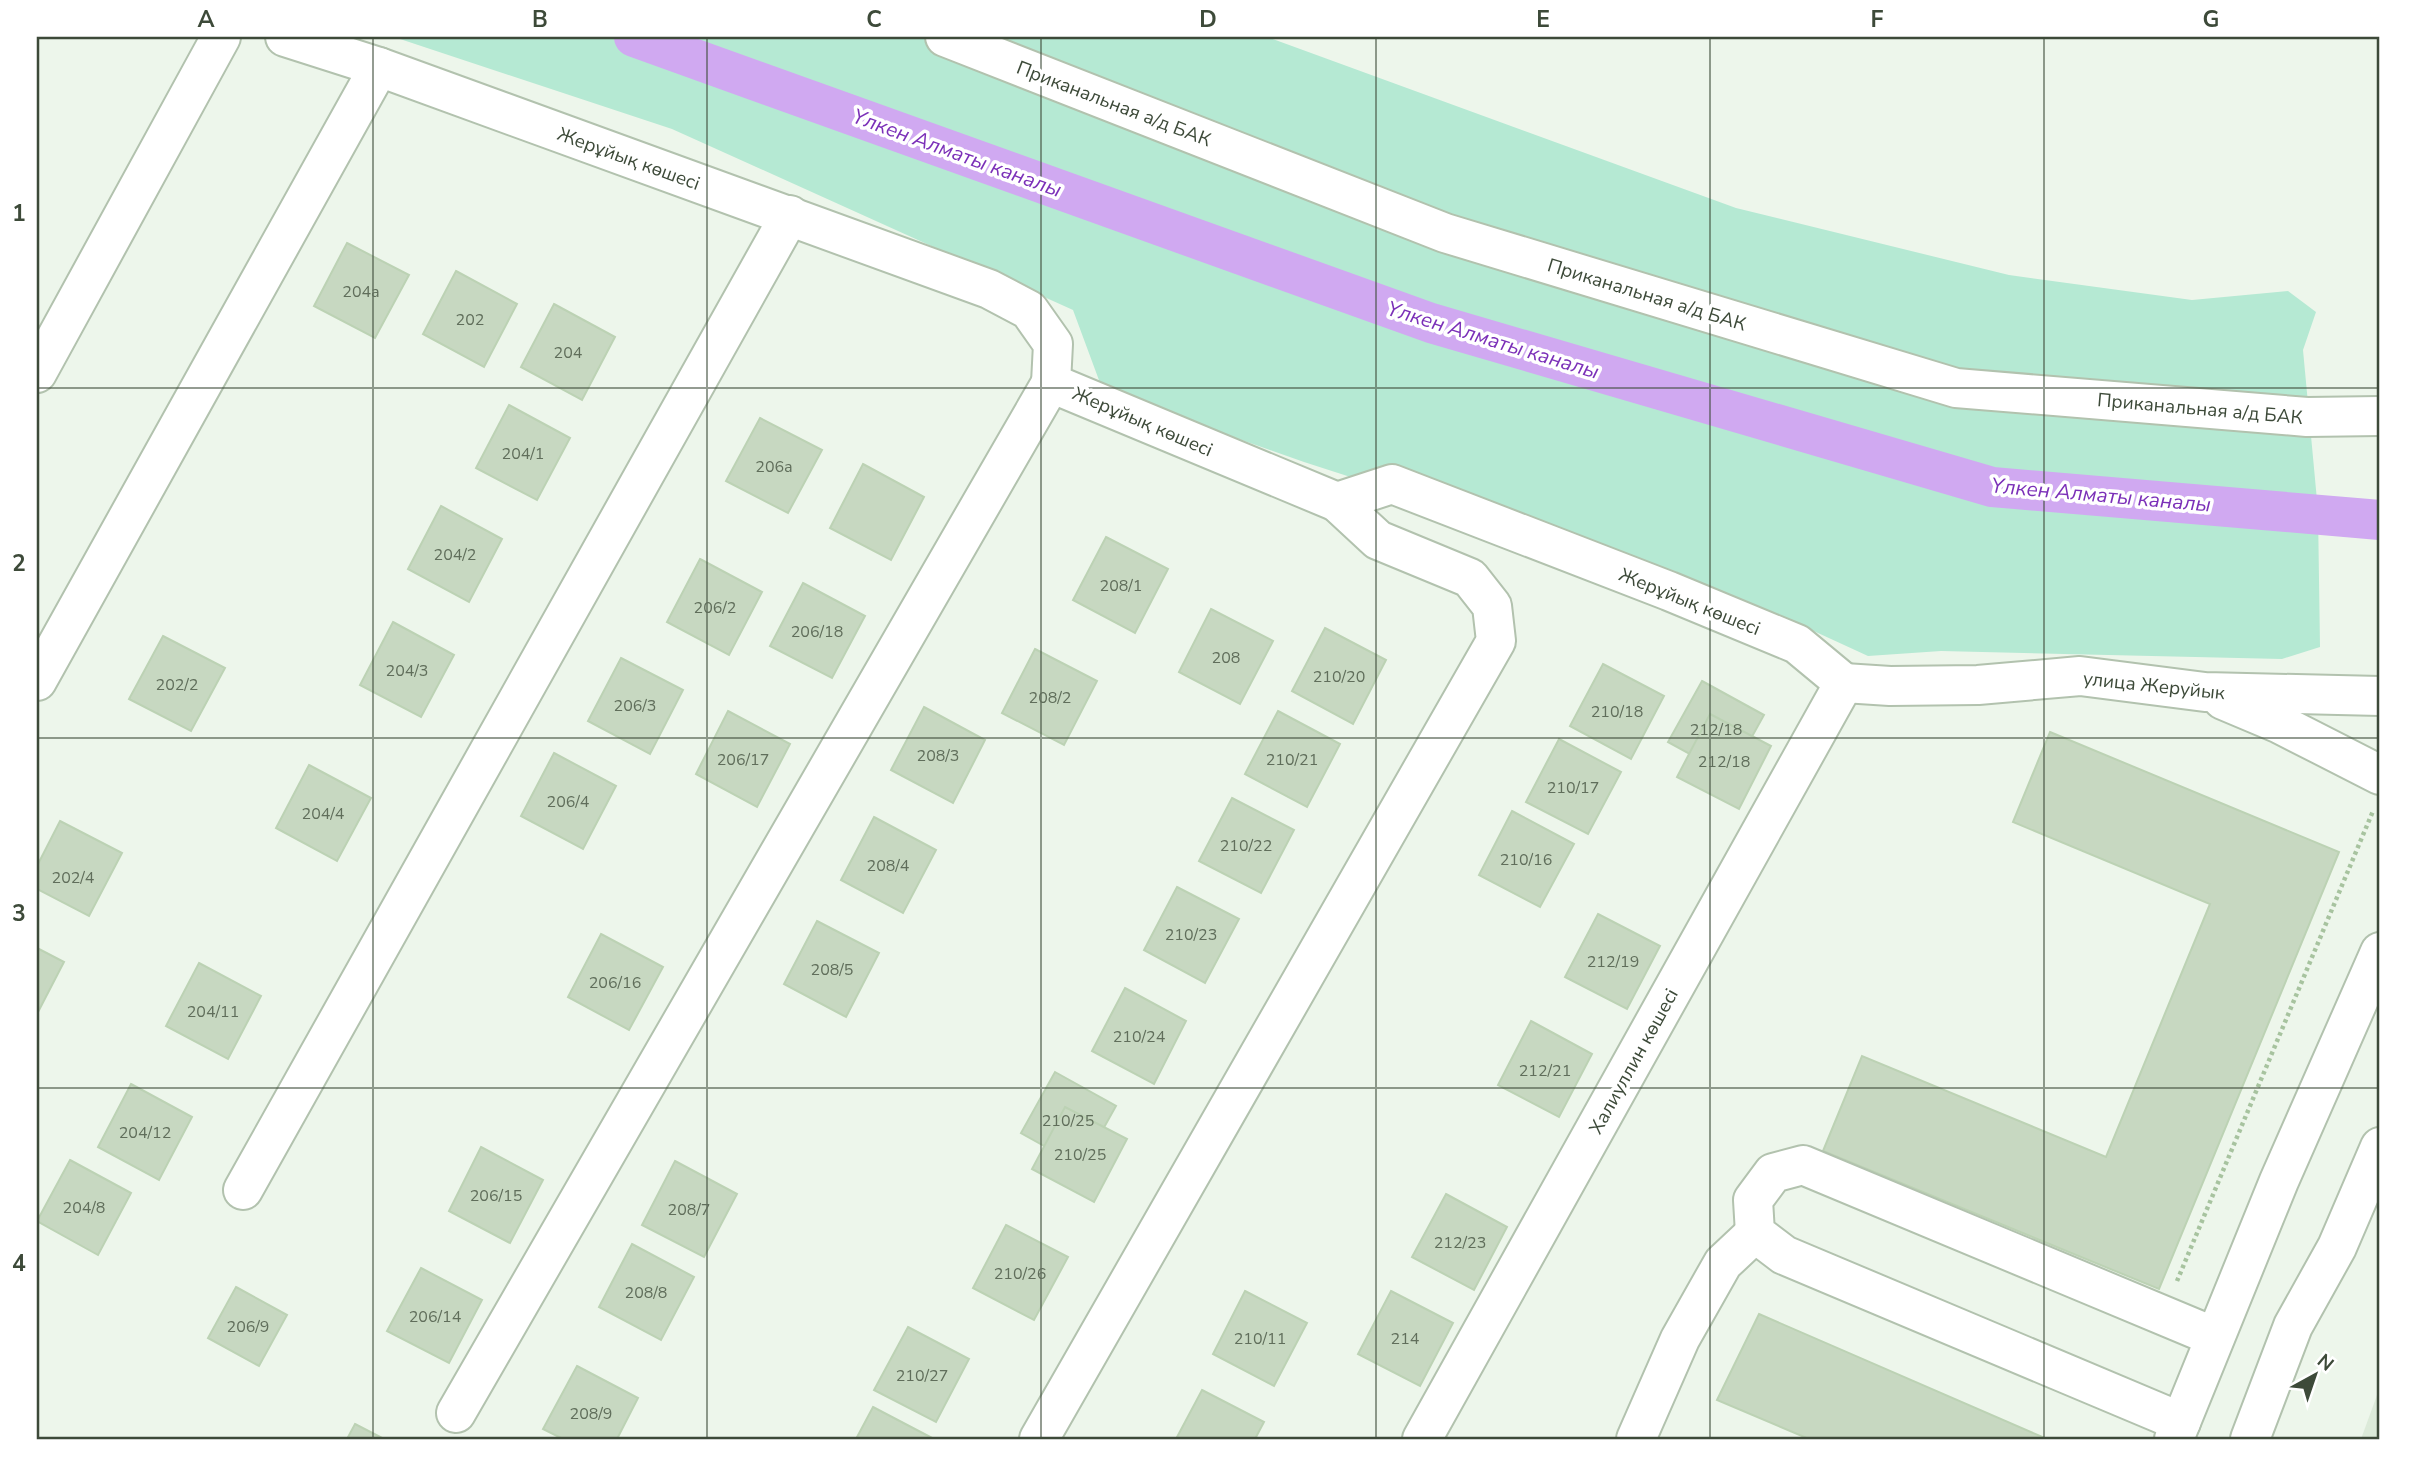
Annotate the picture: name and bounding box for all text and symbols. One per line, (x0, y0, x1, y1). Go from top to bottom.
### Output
text: A (197, 4, 215, 35)
text: B (532, 4, 548, 35)
text: C (866, 4, 882, 35)
text: D (1199, 4, 1217, 35)
text: E (1536, 4, 1550, 35)
text: F (1871, 4, 1884, 35)
text: G (2203, 4, 2219, 35)
street label: Приканальная а/д БАК (1013, 55, 1215, 153)
water label: Үлкен Алматы каналы (849, 102, 1065, 204)
street label: Жерұйық көшесі (554, 121, 704, 197)
text: 1 (12, 198, 26, 229)
street label: Приканальная а/д БАК (1544, 252, 1749, 338)
house number: 204а (342, 281, 380, 303)
water label: Үлкен Алматы каналы (1383, 294, 1603, 386)
house number: 202 (456, 309, 484, 331)
house number: 204 (554, 342, 583, 364)
street label: Жерұйық көшесі (1069, 381, 1217, 463)
street label: Приканальная а/д БАК (2096, 387, 2304, 431)
house number: 204/1 (502, 443, 544, 465)
house number: 206а (755, 456, 793, 478)
water label: Үлкен Алматы каналы (1990, 471, 2212, 519)
house number: 204/2 (434, 544, 476, 566)
text: 2 (12, 548, 26, 579)
street label: Жерұйық көшесі (1615, 562, 1764, 642)
house number: 208/1 (1100, 575, 1142, 597)
house number: 206/2 (694, 597, 736, 619)
house number: 206/18 (791, 621, 843, 643)
house number: 208 (1212, 647, 1240, 669)
house number: 204/3 (386, 660, 428, 682)
house number: 210/20 (1313, 666, 1365, 688)
street label: улица Жеруйык (2082, 666, 2226, 706)
house number: 202/2 (156, 674, 198, 696)
house number: 208/2 (1029, 687, 1071, 709)
house number: 206/3 (614, 695, 656, 717)
house number: 210/18 (1591, 701, 1643, 723)
house number: 212/18 (1690, 719, 1742, 741)
house number: 208/3 (917, 745, 959, 767)
house number: 206/17 (717, 749, 769, 771)
house number: 210/21 (1266, 749, 1318, 771)
house number: 212/18 (1698, 751, 1750, 773)
house number: 210/17 (1547, 777, 1599, 799)
house number: 206/4 (547, 791, 590, 813)
house number: 204/4 (302, 803, 345, 825)
house number: 210/22 (1220, 835, 1272, 857)
house number: 210/16 (1500, 849, 1552, 871)
house number: 208/4 (867, 855, 910, 877)
house number: 202/4 (52, 867, 95, 889)
text: 3 (12, 898, 26, 929)
house number: 210/23 (1165, 924, 1217, 946)
house number: 212/19 (1587, 951, 1639, 973)
house number: 208/5 (811, 959, 853, 981)
house number: 206/16 (589, 972, 641, 994)
street label: Халиуллин көшесі (1583, 984, 1685, 1139)
house number: 204/11 (187, 1001, 239, 1023)
house number: 210/24 (1113, 1026, 1166, 1048)
house number: 212/21 (1519, 1060, 1571, 1082)
house number: 210/25 (1042, 1110, 1094, 1132)
house number: 204/12 (119, 1122, 171, 1144)
house number: 210/25 (1054, 1144, 1106, 1166)
house number: 206/15 (470, 1185, 522, 1207)
house number: 204/8 (63, 1197, 105, 1219)
house number: 208/7 (668, 1199, 710, 1221)
house number: 212/23 (1434, 1232, 1486, 1254)
text: 4 (12, 1248, 26, 1279)
house number: 210/26 (994, 1263, 1046, 1285)
house number: 208/8 (625, 1282, 667, 1304)
house number: 206/14 (409, 1306, 462, 1328)
house number: 206/9 (227, 1316, 269, 1338)
house number: 210/11 (1234, 1328, 1286, 1350)
house number: 214 (1391, 1328, 1420, 1350)
north arrow (2280, 1340, 2350, 1410)
text: N (2311, 1348, 2339, 1377)
house number: 210/27 (896, 1365, 948, 1387)
house number: 208/9 (570, 1403, 612, 1425)

